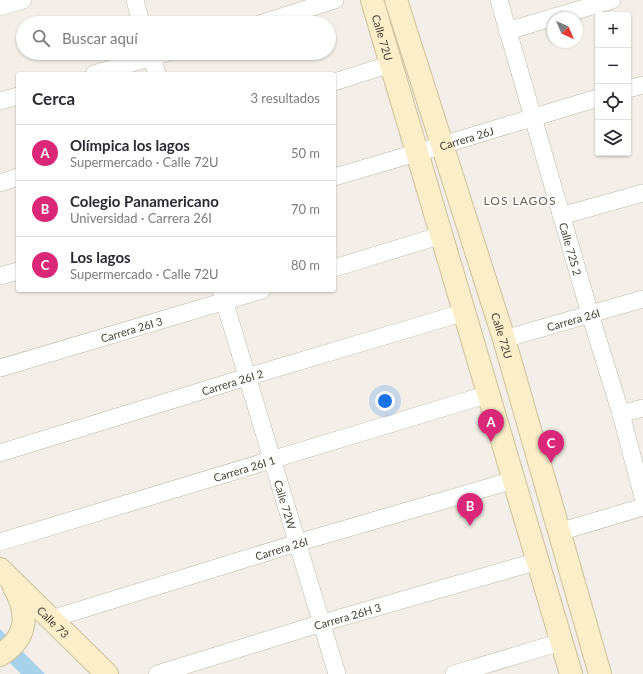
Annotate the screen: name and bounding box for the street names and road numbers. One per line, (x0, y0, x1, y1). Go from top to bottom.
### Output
street label: Calle 72U (370, 13, 396, 62)
street label: Carrera 26J (438, 123, 495, 152)
street label: Calle 72S 2 (557, 221, 585, 277)
street label: Carrera 26I (545, 305, 601, 333)
street label: Calle 72U (489, 311, 516, 360)
street label: Carrera 26I 3 (99, 314, 164, 344)
street label: Carrera 26I 2 (200, 366, 265, 397)
street label: Carrera 26I 1 (212, 453, 276, 484)
street label: Calle 72W (272, 478, 300, 531)
street label: Carrera 26I (253, 534, 309, 562)
street label: Carrera 26H 3 (312, 600, 382, 632)
street label: Calle 73 (35, 603, 72, 640)

